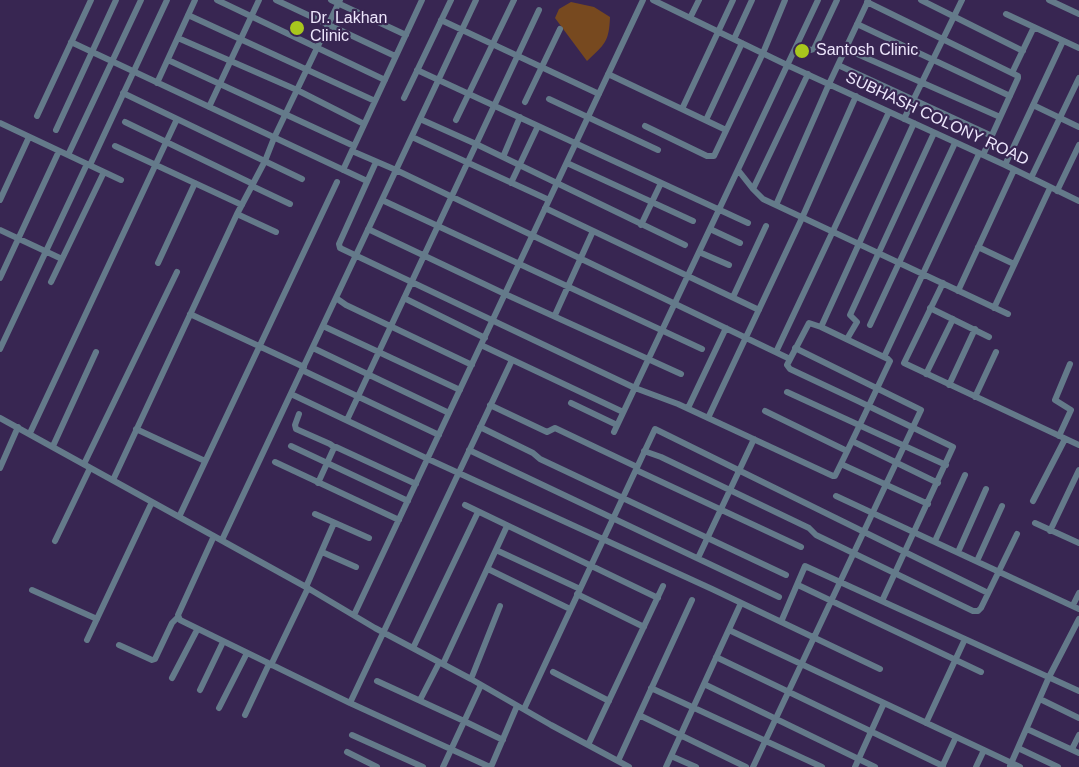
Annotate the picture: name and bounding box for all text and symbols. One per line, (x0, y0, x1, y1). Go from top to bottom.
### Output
place label: Dr. Lakhan Clinic (310, 9, 387, 47)
marker: Dr. Lakhan Clinic (288, 19, 306, 37)
place label: Santosh Clinic (816, 41, 918, 61)
marker: Santosh Clinic (793, 42, 811, 60)
street label: SUBHASH COLONY ROAD (842, 68, 1032, 170)

